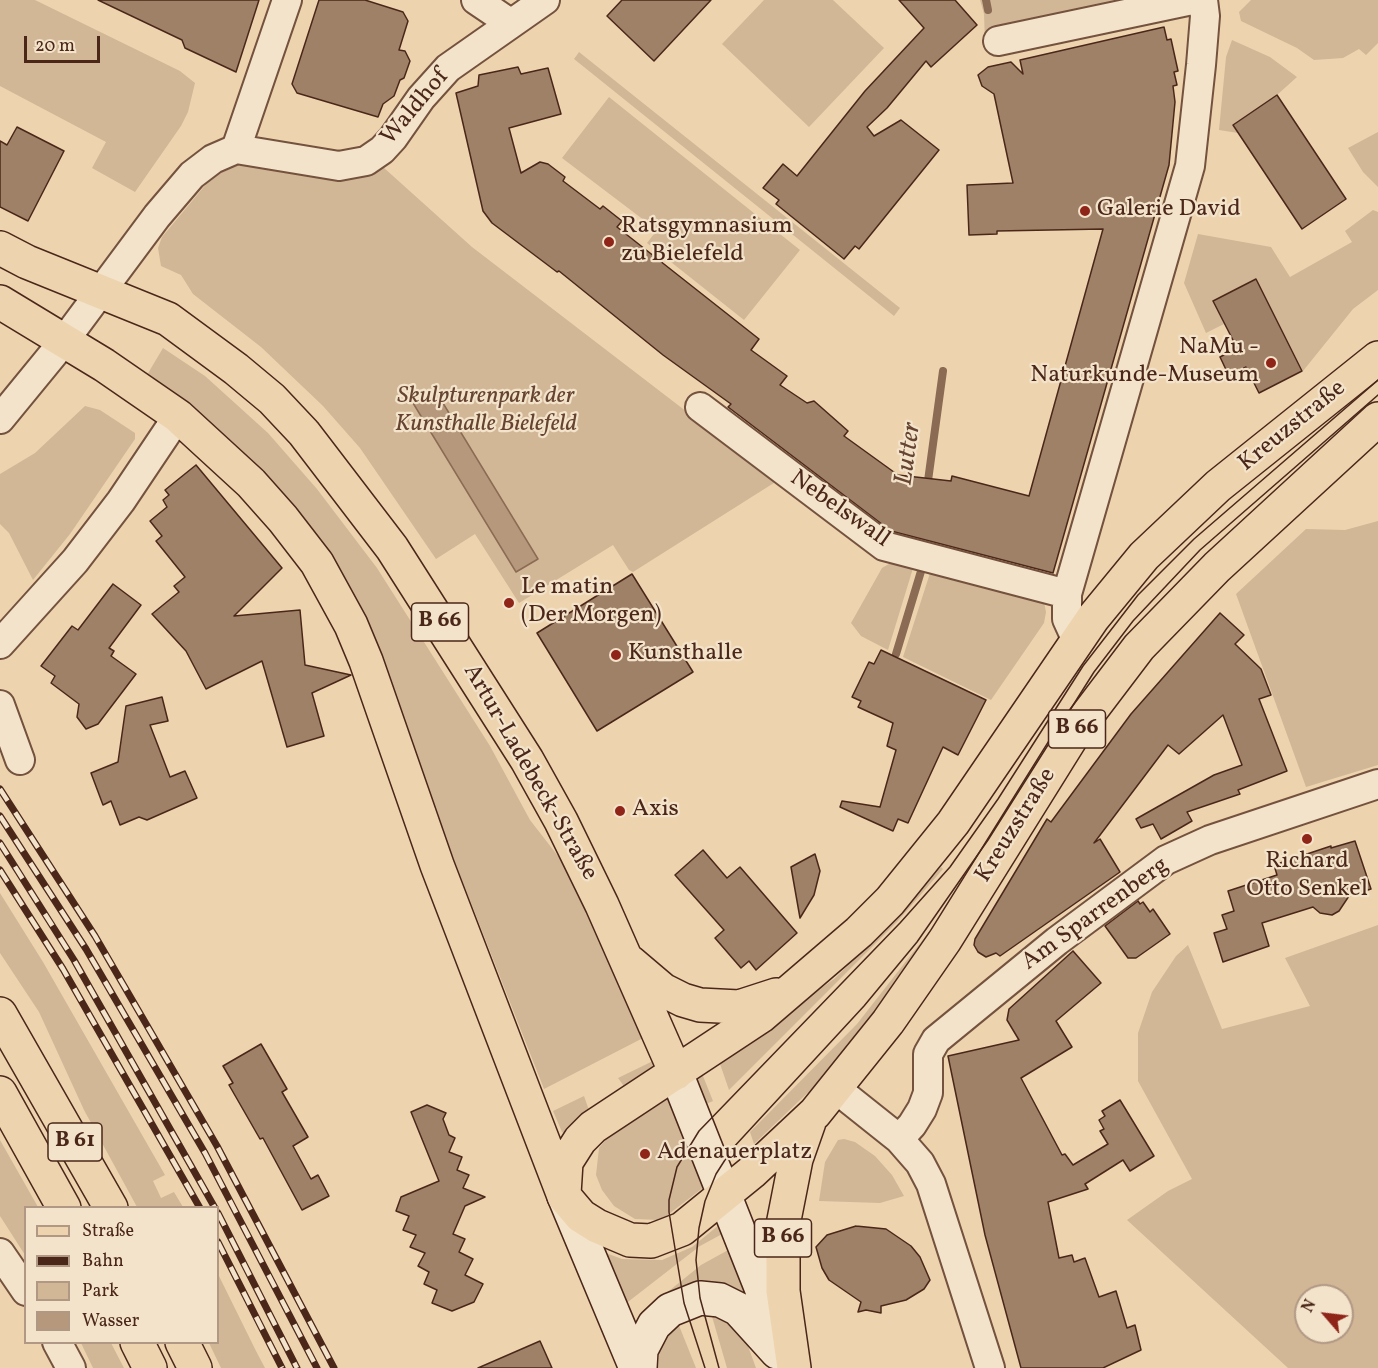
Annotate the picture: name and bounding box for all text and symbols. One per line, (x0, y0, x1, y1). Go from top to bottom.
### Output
scale bar (27, 24, 104, 62)
text: 20 m (35, 34, 75, 59)
street label: Waldhof (376, 64, 456, 152)
place label: Galerie David (1097, 197, 1241, 225)
marker: Galerie David (1078, 204, 1092, 218)
place label: Ratsgymnasium zu Bielefeld (621, 214, 793, 270)
marker: Ratsgymnasium zu Bielefeld (602, 235, 616, 249)
place label: NaMu - Naturkunde-Museum (1030, 335, 1259, 391)
marker: NaMu - Naturkunde-Museum (1264, 356, 1278, 370)
street label: Kreuzstraße (1234, 375, 1352, 479)
park label: Skulpturenpark der Kunsthalle Bielefeld (395, 384, 577, 440)
water label: Lutter (890, 420, 930, 488)
street label: Nebelswall (783, 465, 895, 555)
place label: Le matin (Der Morgen) (521, 575, 661, 631)
marker: Le matin (Der Morgen) (502, 596, 516, 610)
road number: B 66 (412, 603, 468, 641)
place label: Kunsthalle (628, 641, 743, 669)
marker: Kunsthalle (609, 648, 623, 662)
street label: Artur-Ladebeck-Straße (455, 660, 603, 886)
road number: B 66 (1048, 710, 1106, 748)
street label: Kreuzstraße (970, 763, 1064, 889)
place label: Axis (632, 797, 679, 825)
marker: Axis (613, 804, 627, 818)
marker: Richard Otto Senkel (1300, 832, 1314, 846)
place label: Richard Otto Senkel (1246, 849, 1368, 905)
street label: Am Sparrenberg (1017, 852, 1175, 978)
road number: B 61 (48, 1123, 102, 1161)
place label: Adenauerplatz (657, 1140, 812, 1168)
marker: Adenauerplatz (638, 1147, 652, 1161)
legend (24, 1206, 219, 1344)
text: Straße (82, 1219, 134, 1244)
road number: B 66 (754, 1219, 812, 1257)
text: Bahn (82, 1249, 124, 1274)
text: Park (82, 1279, 119, 1304)
north arrow (1294, 1284, 1354, 1344)
text: N (1297, 1296, 1322, 1317)
text: Wasser (82, 1309, 139, 1334)

